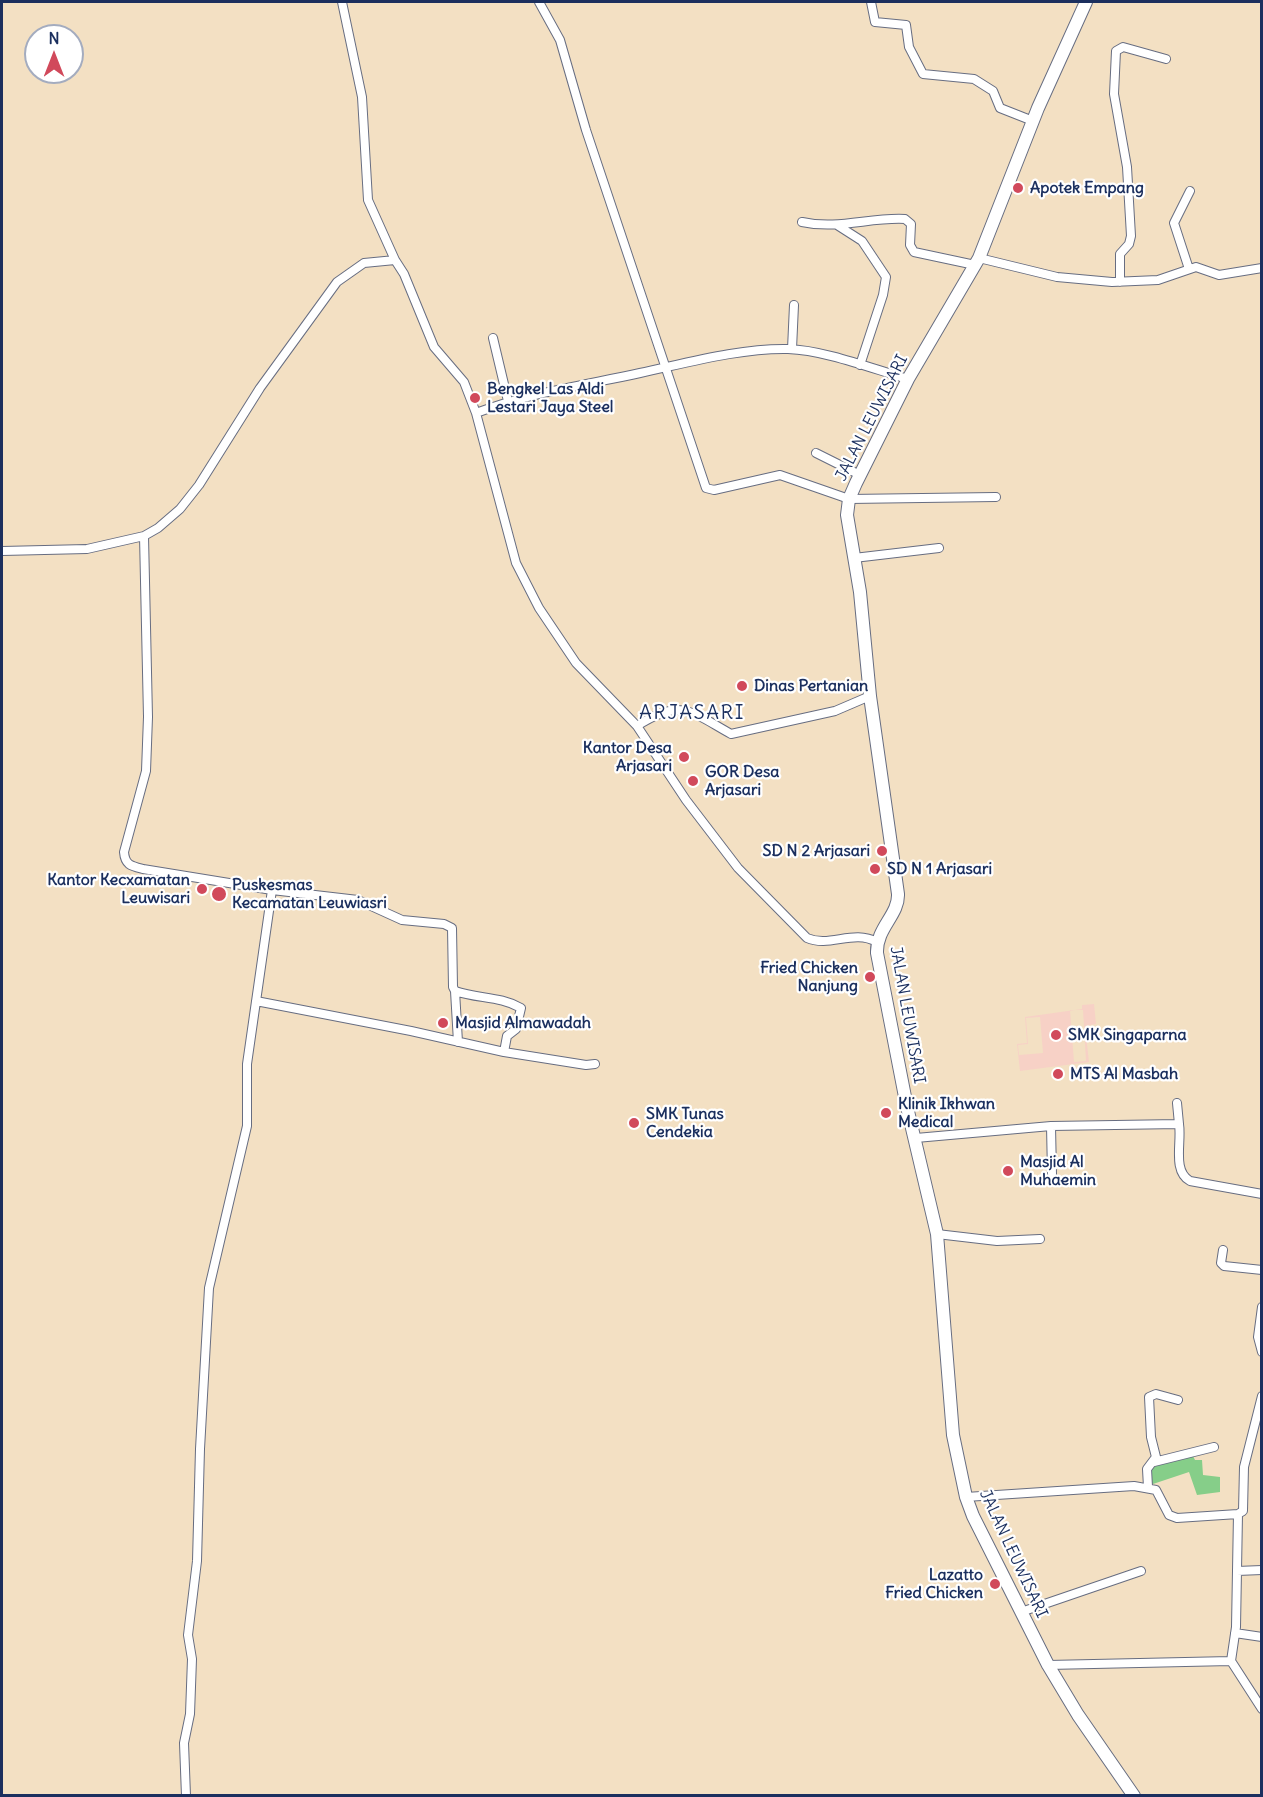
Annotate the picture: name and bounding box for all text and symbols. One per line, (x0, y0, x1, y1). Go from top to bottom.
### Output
north arrow (24, 24, 84, 84)
text: N (48, 28, 60, 48)
place label: Apotek Empang (1030, 178, 1144, 198)
marker: Apotek Empang (1011, 181, 1025, 195)
street label: JALAN LEUWISARI (832, 352, 912, 484)
place label: Bengkel Las Aldi Lestari Jaya Steel (487, 379, 613, 417)
marker: Bengkel Las Aldi Lestari Jaya Steel (468, 391, 482, 405)
place label: Dinas Pertanian (754, 676, 868, 696)
marker: Dinas Pertanian (735, 679, 749, 693)
district label: ARJASARI (639, 701, 745, 725)
place label: Kantor Desa Arjasari (583, 738, 672, 776)
marker: Kantor Desa Arjasari (677, 750, 691, 764)
place label: GOR Desa Arjasari (705, 762, 779, 800)
marker: GOR Desa Arjasari (686, 774, 700, 788)
place label: SD N 2 Arjasari (762, 841, 870, 861)
marker: SD N 2 Arjasari (875, 844, 889, 858)
place label: SD N 1 Arjasari (887, 859, 992, 879)
marker: SD N 1 Arjasari (868, 862, 882, 876)
place label: Kantor Kecxamatan Leuwisari (47, 870, 190, 908)
place label: Puskesmas Kecamatan Leuwiasri (232, 875, 387, 913)
marker: Kantor Kecxamatan Leuwisari (195, 882, 209, 896)
marker: Puskesmas Kecamatan Leuwiasri (210, 885, 228, 903)
street label: JALAN LEUWISARI (885, 945, 929, 1085)
place label: Fried Chicken Nanjung (760, 958, 858, 996)
marker: Fried Chicken Nanjung (863, 970, 877, 984)
place label: Masjid Almawadah (455, 1013, 591, 1033)
marker: Masjid Almawadah (436, 1016, 450, 1030)
place label: SMK Singaparna (1068, 1025, 1187, 1045)
marker: SMK Singaparna (1049, 1028, 1063, 1042)
place label: MTS Al Masbah (1070, 1064, 1178, 1084)
marker: MTS Al Masbah (1051, 1067, 1065, 1081)
place label: Klinik Ikhwan Medical (898, 1094, 995, 1132)
place label: SMK Tunas Cendekia (646, 1104, 724, 1142)
marker: Klinik Ikhwan Medical (879, 1106, 893, 1120)
marker: SMK Tunas Cendekia (627, 1116, 641, 1130)
place label: Masjid Al Muhaemin (1020, 1152, 1096, 1190)
marker: Masjid Al Muhaemin (1001, 1164, 1015, 1178)
street label: JALAN LEUWISARI (975, 1487, 1051, 1621)
place label: Lazatto Fried Chicken (885, 1565, 983, 1603)
marker: Lazatto Fried Chicken (988, 1577, 1002, 1591)

